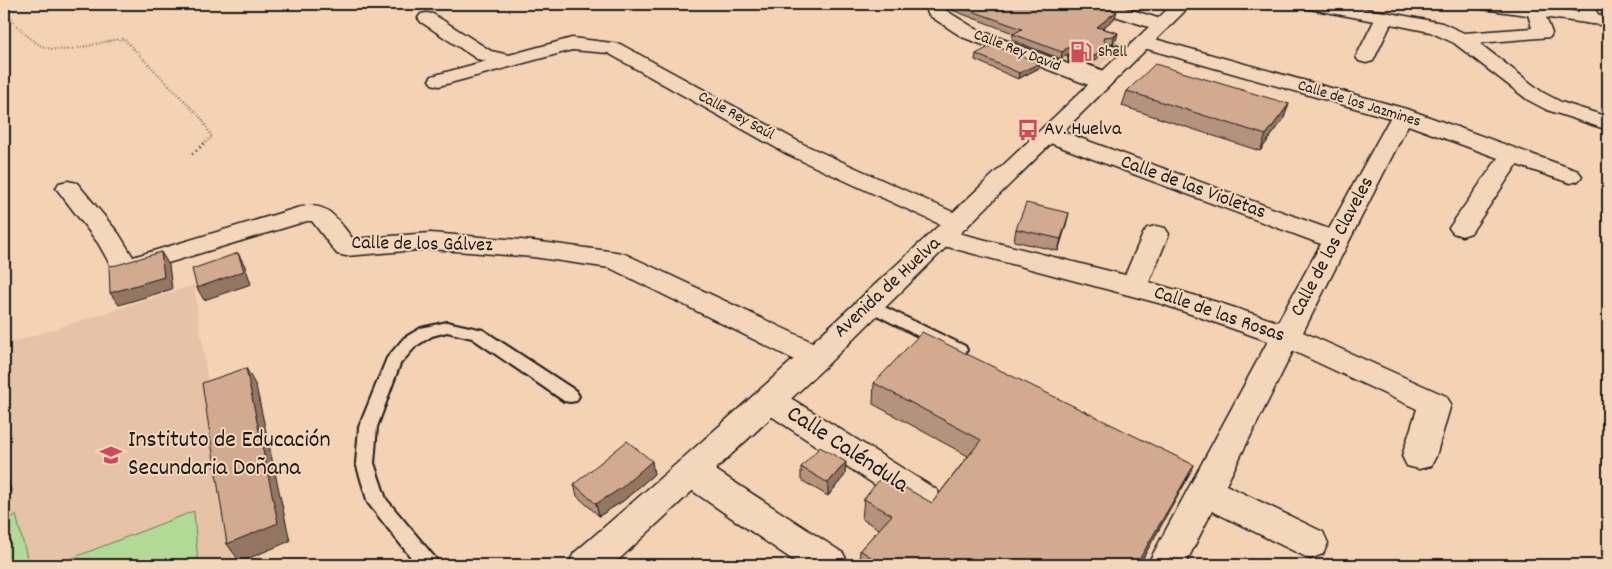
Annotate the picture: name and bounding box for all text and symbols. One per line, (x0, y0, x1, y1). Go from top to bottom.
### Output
street label: Calle Rey David (970, 24, 1064, 78)
fuel station icon: Shell (1068, 39, 1094, 65)
place label: Shell (1098, 41, 1127, 64)
street label: Calle de los Jazmines (1295, 74, 1424, 134)
street label: Calle Rey Saúl (694, 86, 778, 147)
place label: Av. Huelva (1044, 116, 1122, 144)
bus stop icon: Av. Huelva (1015, 117, 1041, 143)
street label: Calle de las Violetas (1116, 149, 1270, 227)
street label: Calle de los Claveles (1284, 172, 1382, 322)
street label: Calle de los Gálvez (351, 230, 493, 260)
street label: Avenida de Huelva (828, 231, 948, 345)
street label: Calle de las Rosas (1150, 279, 1288, 351)
street label: Calle Caléndula (779, 398, 915, 503)
place label: Instituto de Educación Secundaria Doñana (128, 424, 331, 486)
school or university icon: Instituto de Educación Secundaria Doñana (98, 442, 124, 468)

